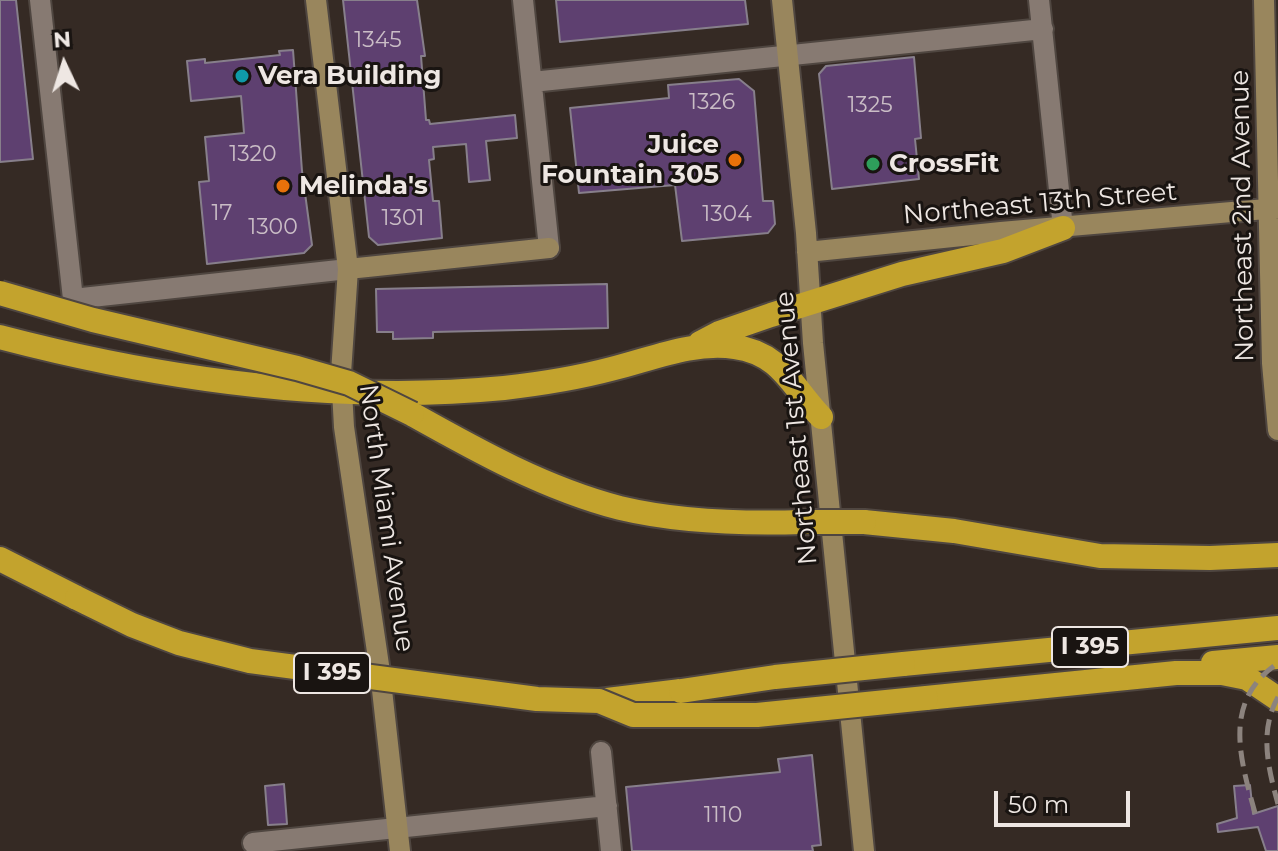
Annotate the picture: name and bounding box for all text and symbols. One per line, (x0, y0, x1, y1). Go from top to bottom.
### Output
north arrow (24, 24, 104, 104)
text: N (52, 25, 72, 54)
house number: 1345 (354, 28, 402, 54)
place label: Vera Building (258, 60, 441, 92)
marker: Vera Building (233, 67, 251, 85)
street label: Northeast 2nd Avenue (1225, 70, 1261, 362)
house number: 1326 (689, 90, 735, 116)
house number: 1325 (847, 93, 893, 119)
place label: Juice Fountain 305 (541, 129, 719, 190)
house number: 1320 (229, 142, 277, 168)
place label: CrossFit (889, 148, 999, 180)
marker: Juice Fountain 305 (726, 151, 744, 169)
marker: CrossFit (864, 155, 882, 173)
place label: Melinda's (299, 170, 428, 202)
street label: Northeast 13th Street (902, 176, 1178, 232)
marker: Melinda's (274, 177, 292, 195)
house number: 17 (212, 201, 232, 227)
house number: 1304 (702, 202, 752, 228)
house number: 1301 (382, 206, 424, 232)
house number: 1300 (248, 215, 298, 241)
street label: Northeast 1st Avenue (769, 290, 825, 566)
street label: North Miami Avenue (352, 382, 420, 654)
road number: I 395 (1052, 627, 1128, 667)
road number: I 395 (294, 653, 370, 693)
scale bar (998, 775, 1134, 825)
text: 50 m (1008, 790, 1069, 819)
house number: 1110 (704, 803, 742, 829)

